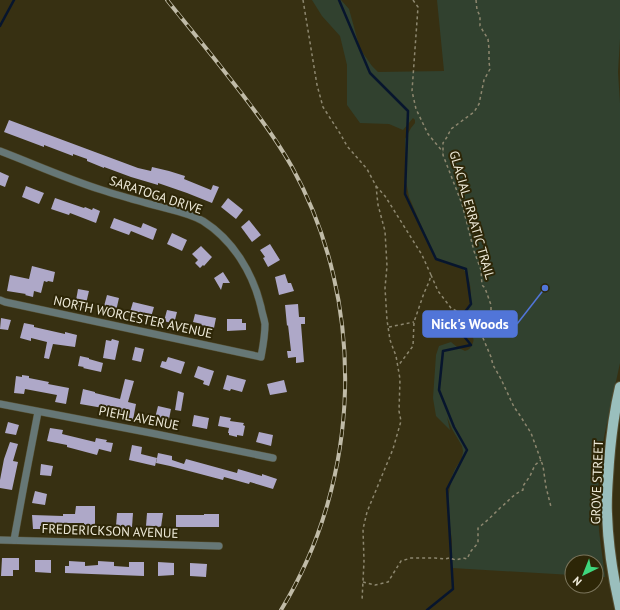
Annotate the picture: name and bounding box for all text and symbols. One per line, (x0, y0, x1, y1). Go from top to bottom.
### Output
street label: GLACIAL ERRATIC TRAIL (445, 149, 499, 282)
street label: SARATOGA DRIVE (107, 172, 205, 218)
street label: NORTH WORCESTER AVENUE (52, 292, 214, 342)
callout: Nick's Woods (423, 311, 517, 337)
text: Nick's Woods (431, 315, 509, 333)
street label: PIEHL AVENUE (97, 402, 181, 434)
street label: GROVE STREET (587, 439, 607, 525)
street label: FREDERICKSON AVENUE (41, 520, 179, 542)
north arrow (564, 554, 604, 594)
text: N (570, 574, 585, 589)

